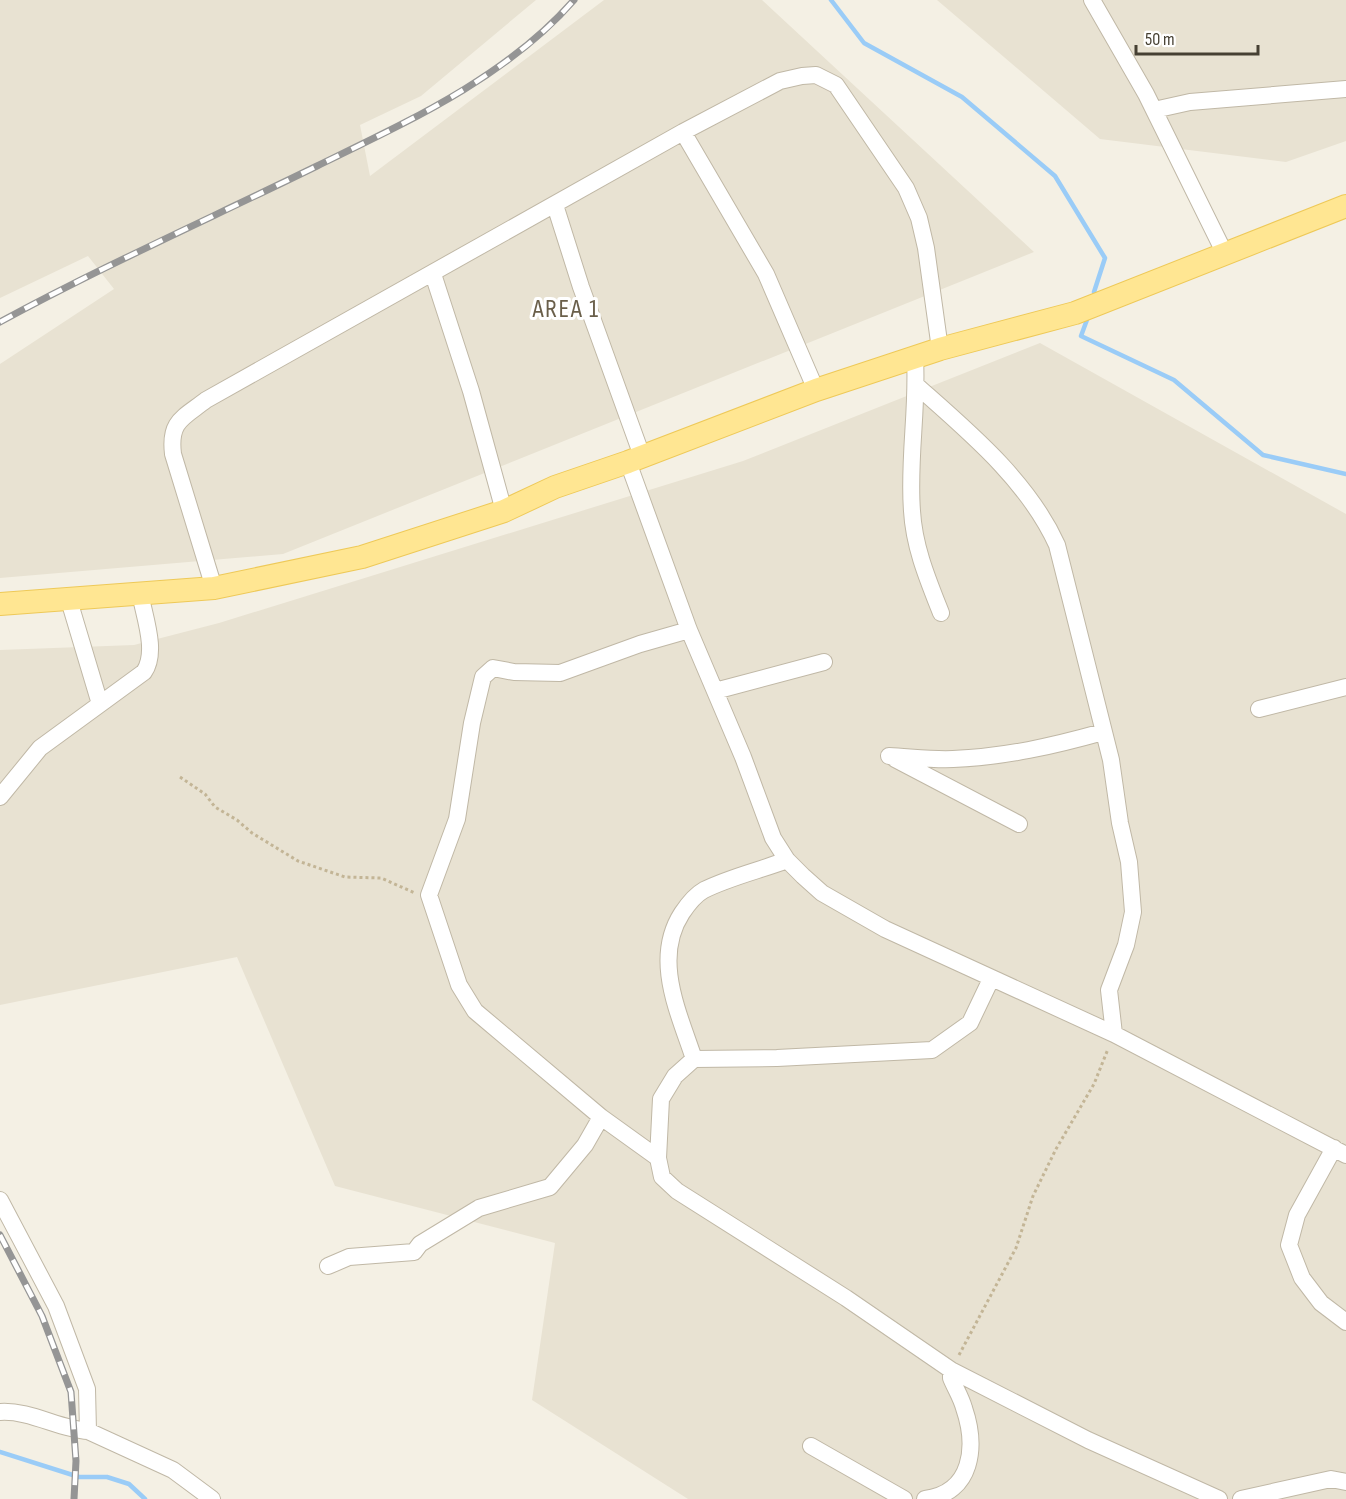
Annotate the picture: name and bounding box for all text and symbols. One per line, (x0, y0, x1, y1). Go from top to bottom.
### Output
scale bar (1136, 18, 1258, 56)
text: 50 m (1145, 29, 1175, 50)
district label: AREA 1 (531, 294, 600, 325)

